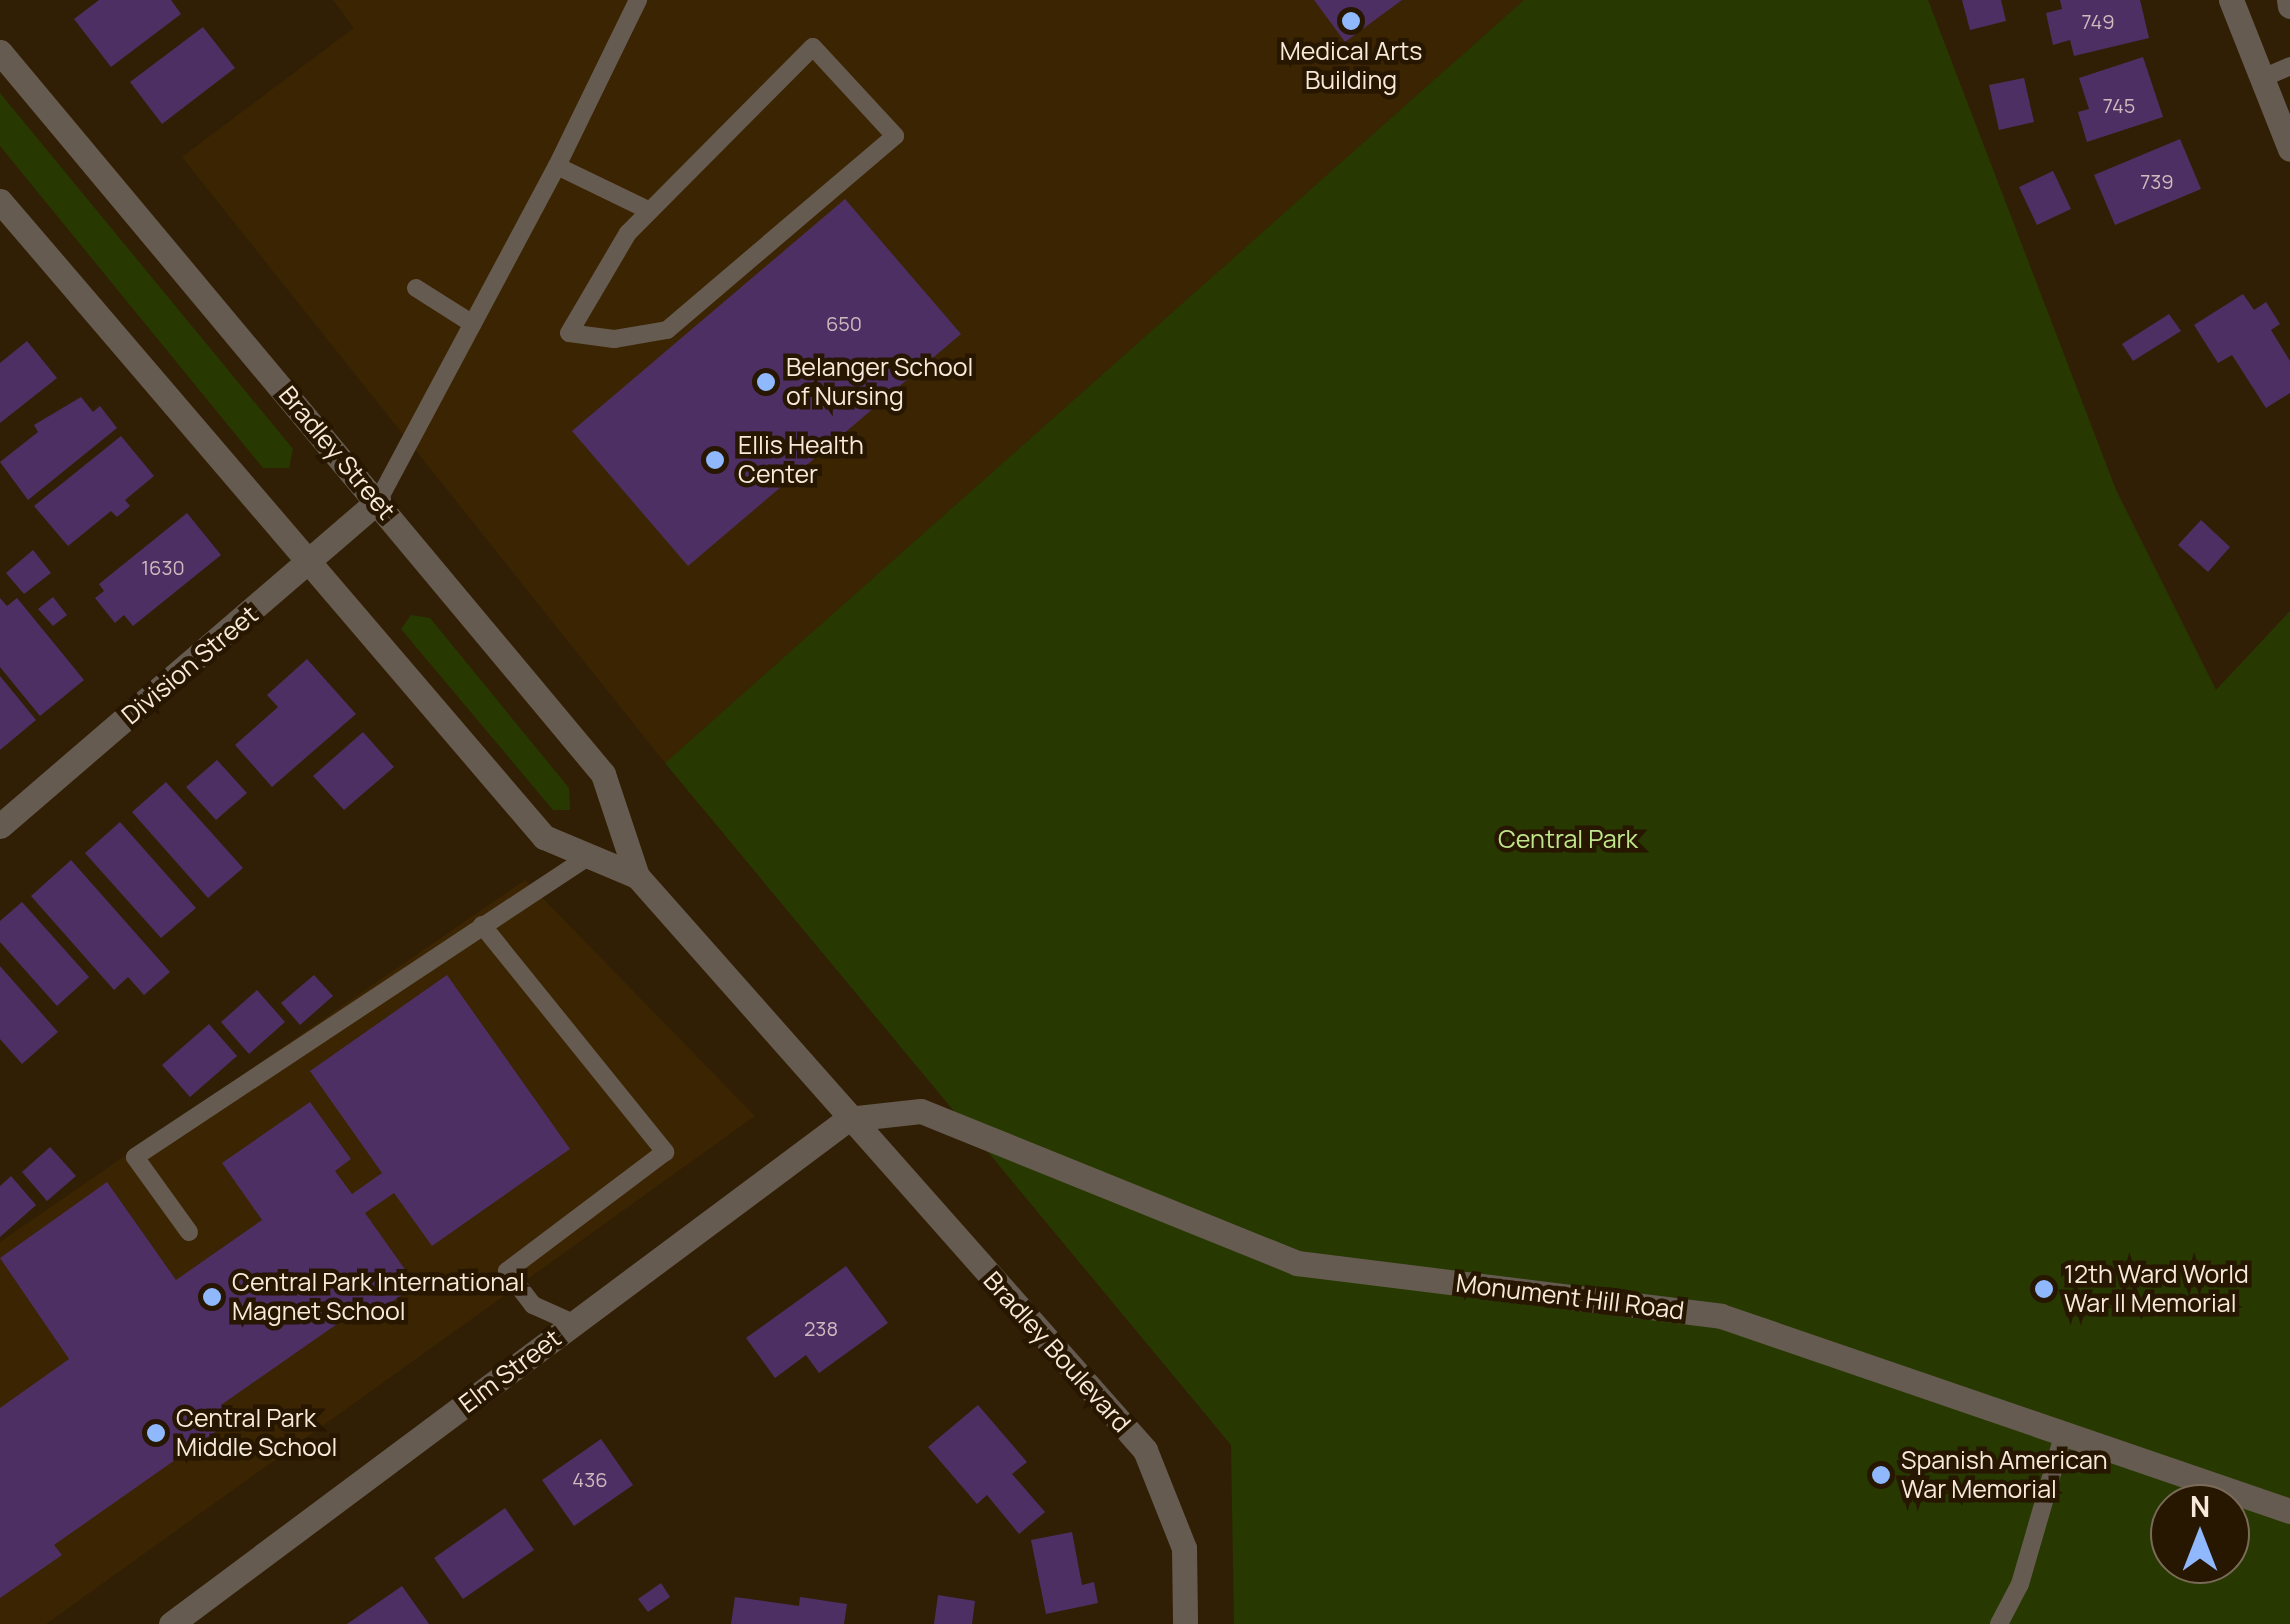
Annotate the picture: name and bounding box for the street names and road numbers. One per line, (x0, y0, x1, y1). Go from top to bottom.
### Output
street label: Bradley Street (273, 380, 401, 526)
street label: Division Street (116, 599, 264, 731)
street label: Bradley Boulevard (977, 1266, 1137, 1438)
street label: Monument Hill Road (1454, 1268, 1686, 1326)
street label: Elm Street (453, 1323, 567, 1419)

